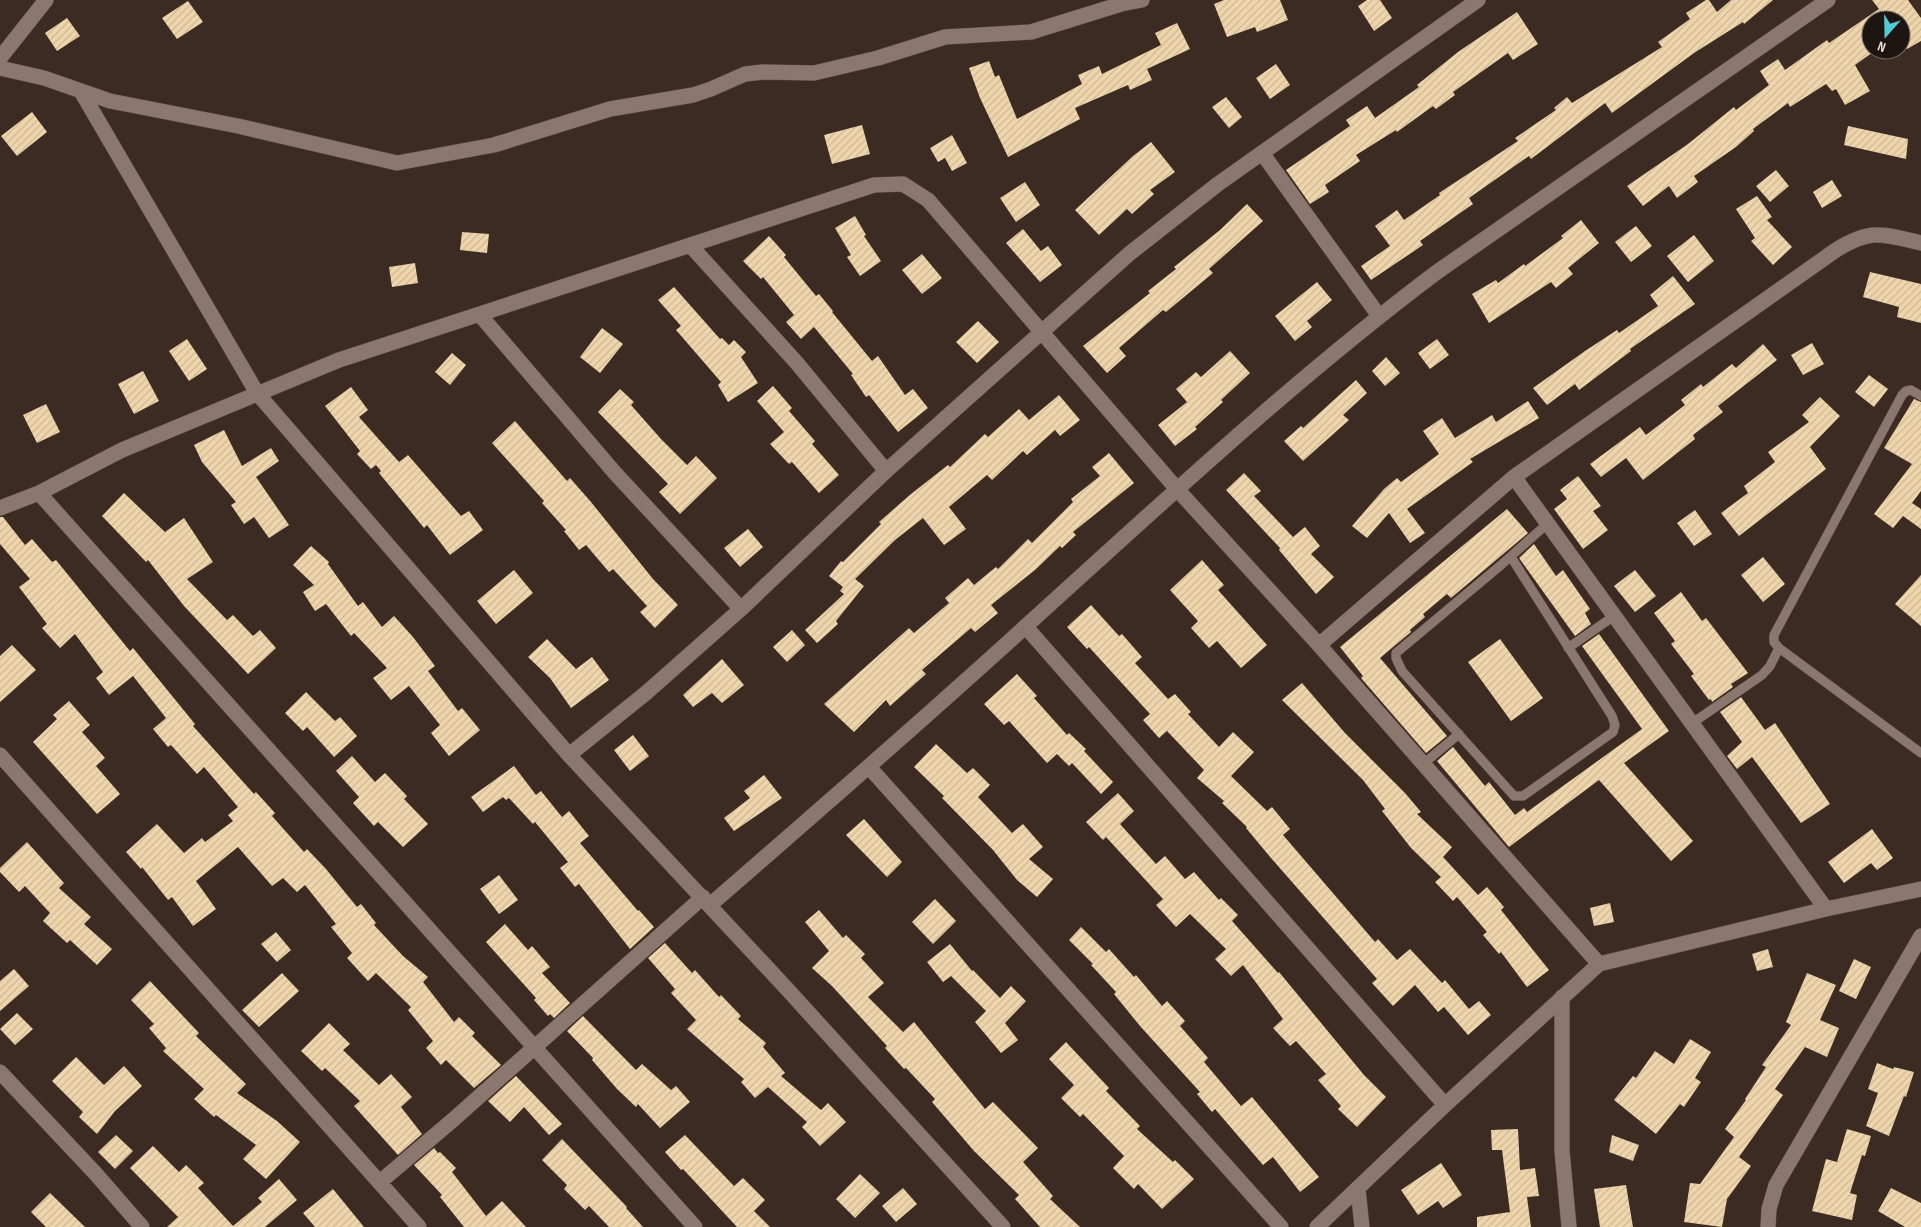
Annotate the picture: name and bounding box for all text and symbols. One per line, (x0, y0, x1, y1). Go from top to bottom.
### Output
north arrow (1861, 10, 1911, 60)
text: N (1875, 37, 1888, 56)

